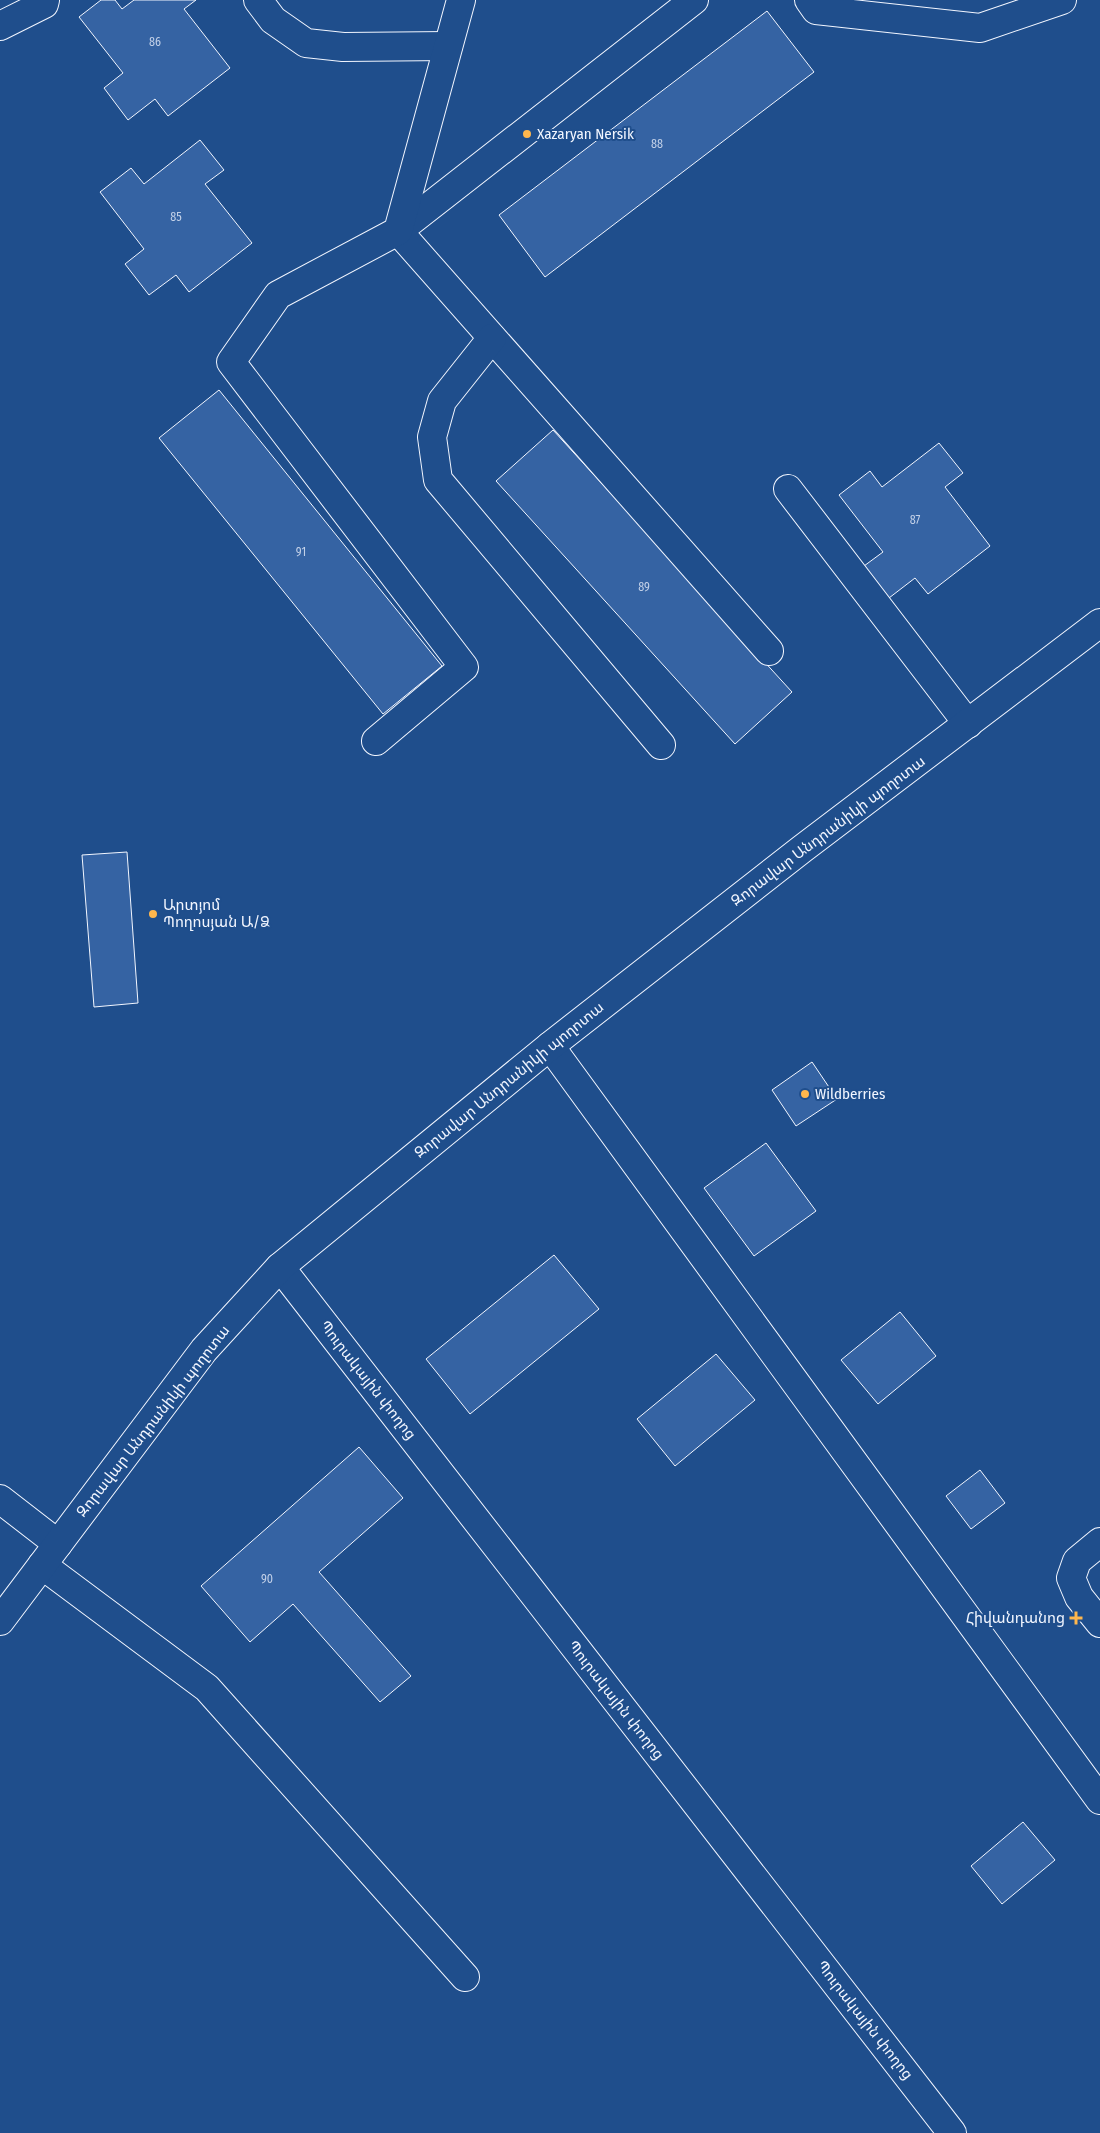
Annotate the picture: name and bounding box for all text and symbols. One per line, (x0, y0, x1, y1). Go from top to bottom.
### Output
house number: 86 (149, 35, 161, 49)
place label: Xazaryan Nersik (537, 125, 634, 143)
marker: Xazaryan Nersik (521, 128, 533, 140)
house number: 88 (651, 137, 663, 151)
house number: 85 (170, 210, 182, 224)
house number: 87 (910, 513, 920, 527)
house number: 91 (296, 545, 306, 559)
house number: 89 (638, 580, 650, 594)
street label: Զորավար Անդրանիկի պողոտա (727, 752, 929, 910)
place label: Արտյոմ Պողոսյան Ա/Ձ (163, 896, 270, 931)
marker: Արտյոմ Պողոսյան Ա/Ձ (147, 908, 159, 920)
street label: Զորավար Անդրանիկի պողոտա (411, 998, 607, 1162)
place label: Wildberries (815, 1085, 885, 1103)
marker: Wildberries (799, 1088, 811, 1100)
street label: Պուրակային փողոց (316, 1317, 420, 1443)
street label: Զորավար Անդրանիկի պողոտա (73, 1322, 233, 1520)
house number: 90 (261, 1572, 273, 1586)
place label: Հիվանդանոց (966, 1609, 1065, 1627)
marker: Հիվանդանոց (1069, 1611, 1083, 1625)
street label: Պուրակային փողոց (564, 1637, 668, 1763)
street label: Պուրակային փողոց (813, 1957, 917, 2083)

